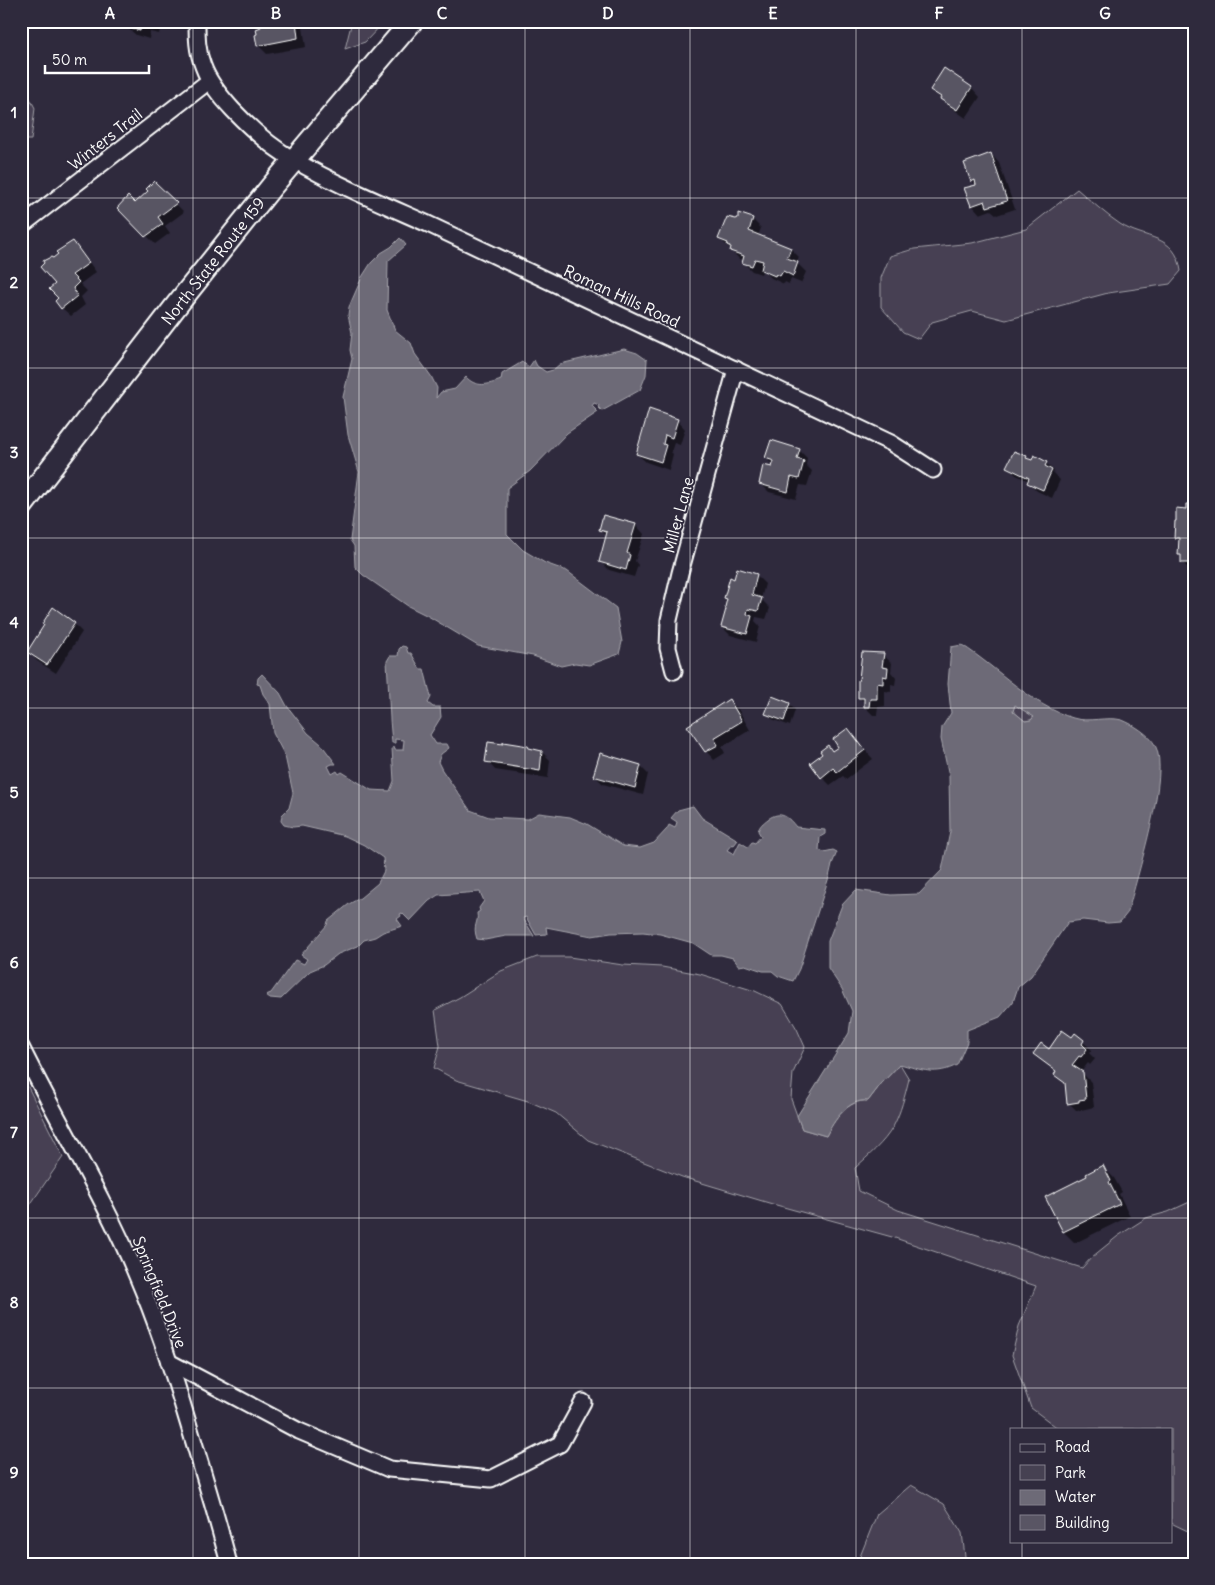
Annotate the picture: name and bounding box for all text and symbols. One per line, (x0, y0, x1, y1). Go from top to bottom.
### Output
text: A (105, 3, 115, 23)
text: B (271, 3, 282, 23)
text: C (437, 3, 448, 23)
text: D (602, 3, 614, 23)
text: E (768, 3, 778, 23)
text: F (934, 3, 944, 23)
text: G (1099, 3, 1111, 23)
scale bar (45, 42, 149, 74)
text: 50 m (52, 50, 87, 69)
text: 1 (11, 102, 17, 122)
street label: Winters Trail (64, 104, 146, 174)
street label: North State Route 159 (157, 193, 269, 329)
street label: Roman Hills Road (561, 260, 683, 332)
text: 2 (10, 272, 19, 292)
text: 3 (9, 442, 19, 462)
street label: Miller Lane (658, 475, 698, 555)
text: 4 (9, 612, 19, 632)
text: 5 (9, 782, 19, 802)
text: 6 (9, 952, 19, 972)
text: 7 (10, 1122, 18, 1142)
street label: Springfield Drive (129, 1233, 191, 1351)
text: 8 (9, 1292, 19, 1312)
legend (1010, 1428, 1172, 1542)
text: Road (1055, 1437, 1090, 1456)
text: 9 (9, 1462, 19, 1482)
text: Park (1055, 1463, 1086, 1482)
text: Water (1055, 1487, 1096, 1506)
text: Building (1055, 1513, 1110, 1532)

